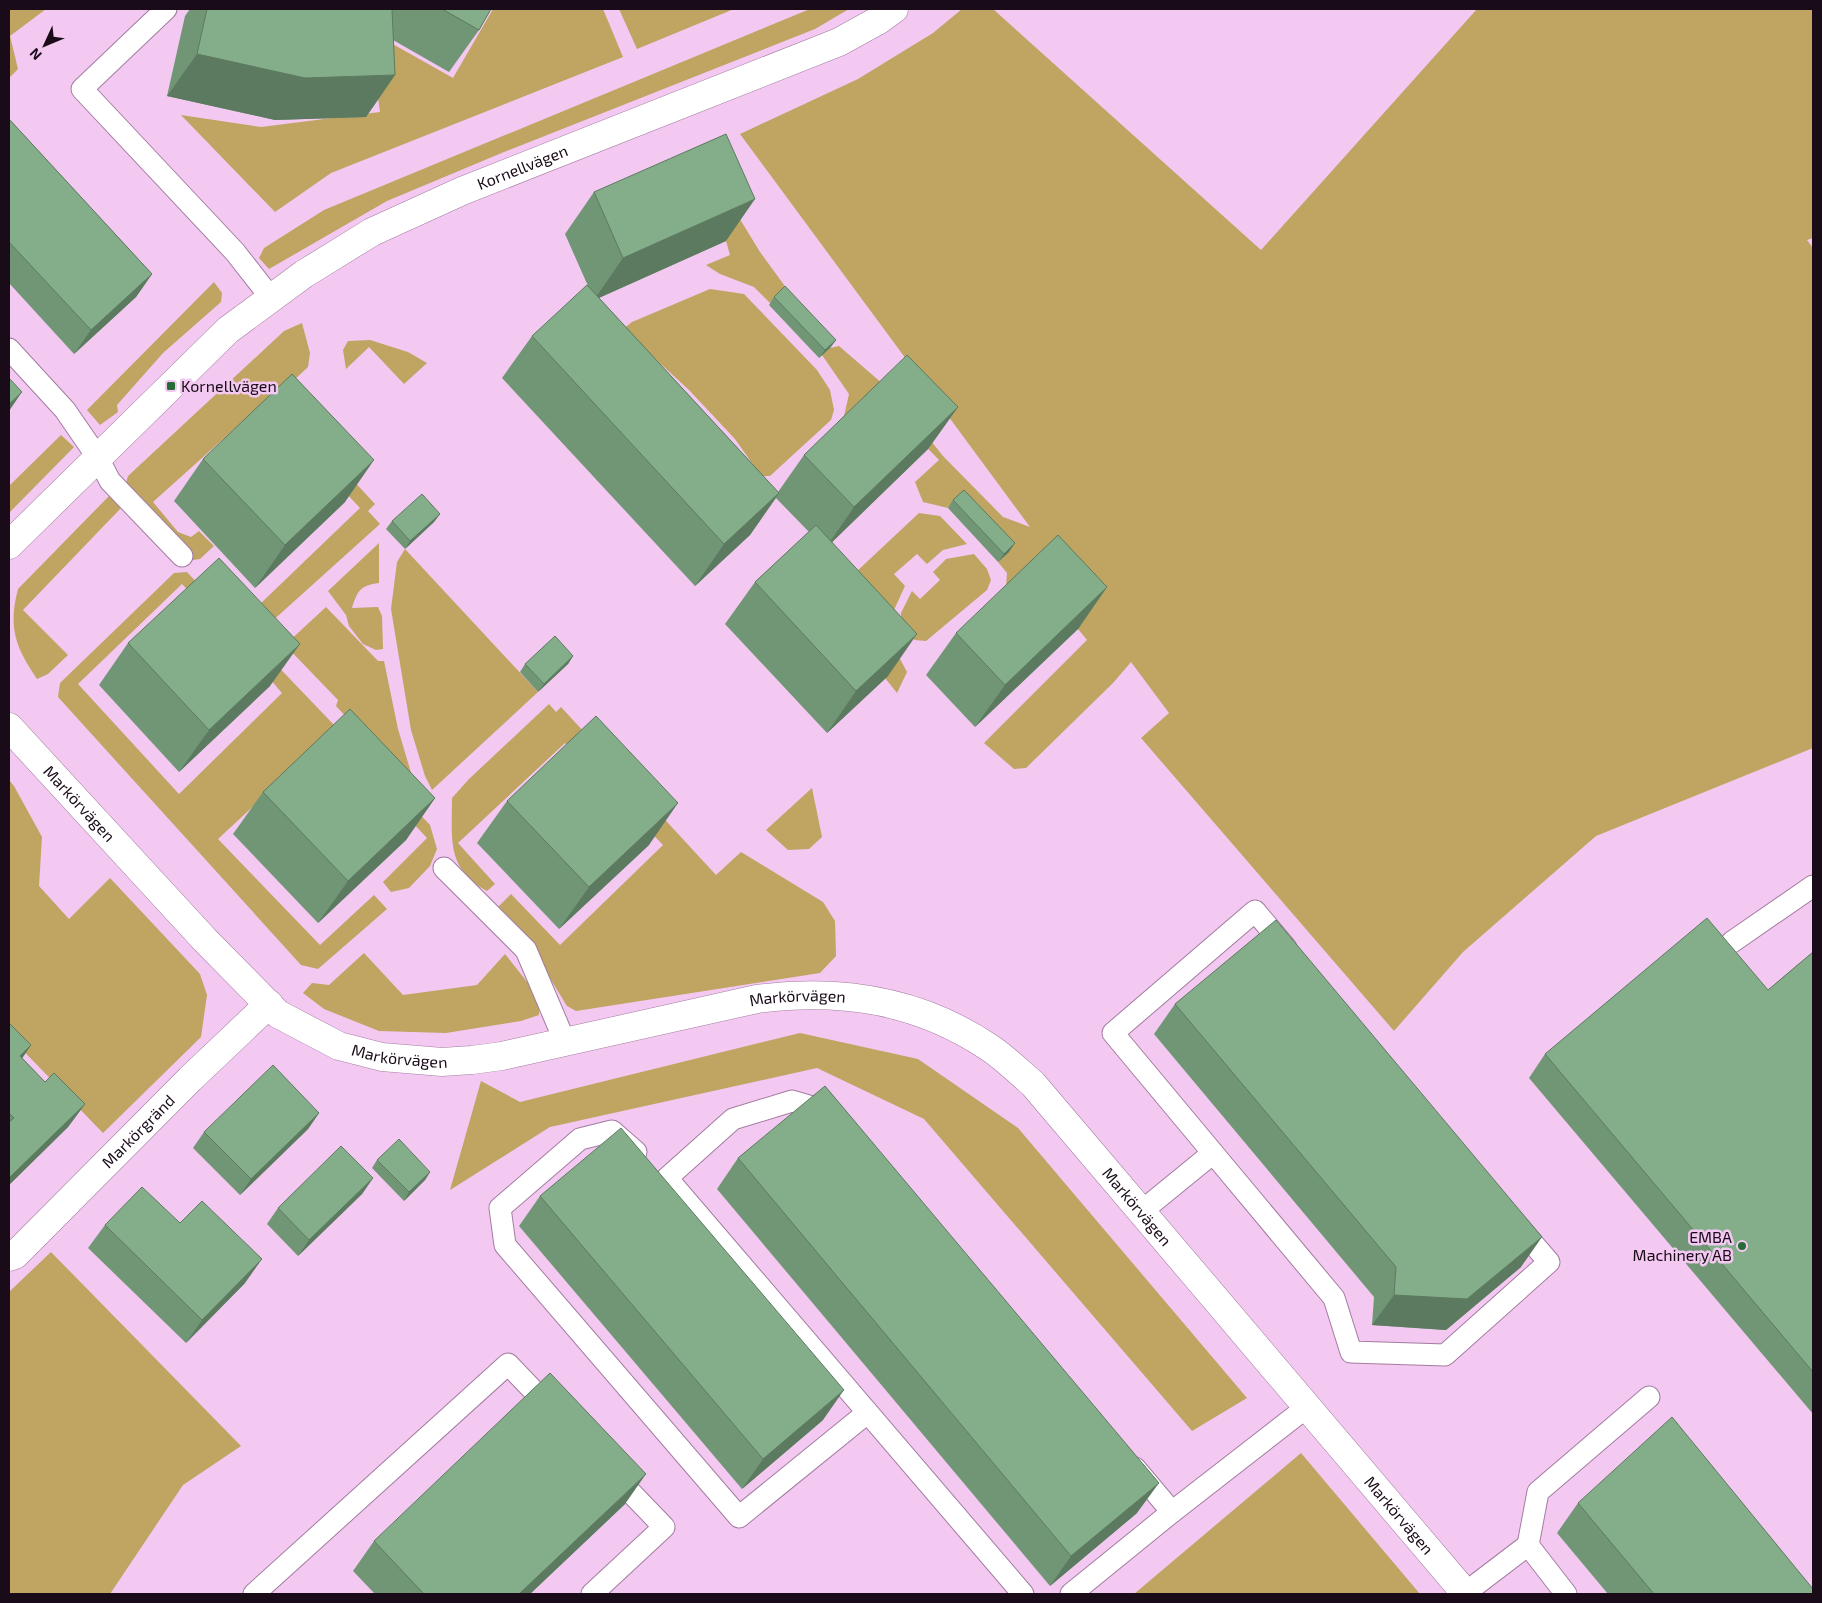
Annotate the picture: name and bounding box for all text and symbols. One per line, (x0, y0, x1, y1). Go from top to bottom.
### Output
north arrow (20, 20, 70, 70)
text: N (26, 45, 45, 64)
street label: Kornellvägen (474, 140, 570, 193)
place label: Kornellvägen (181, 376, 277, 395)
marker: Kornellvägen (165, 380, 177, 392)
street label: Markörvägen (40, 761, 120, 845)
street label: Markörvägen (747, 985, 846, 1009)
street label: Markörvägen (350, 1040, 448, 1071)
street label: Markörgränd (97, 1090, 178, 1171)
street label: Markörvägen (1099, 1163, 1176, 1249)
place label: EMBA Machinery AB (1633, 1227, 1732, 1264)
marker: EMBA Machinery AB (1736, 1240, 1748, 1252)
street label: Markörvägen (1361, 1472, 1438, 1558)

